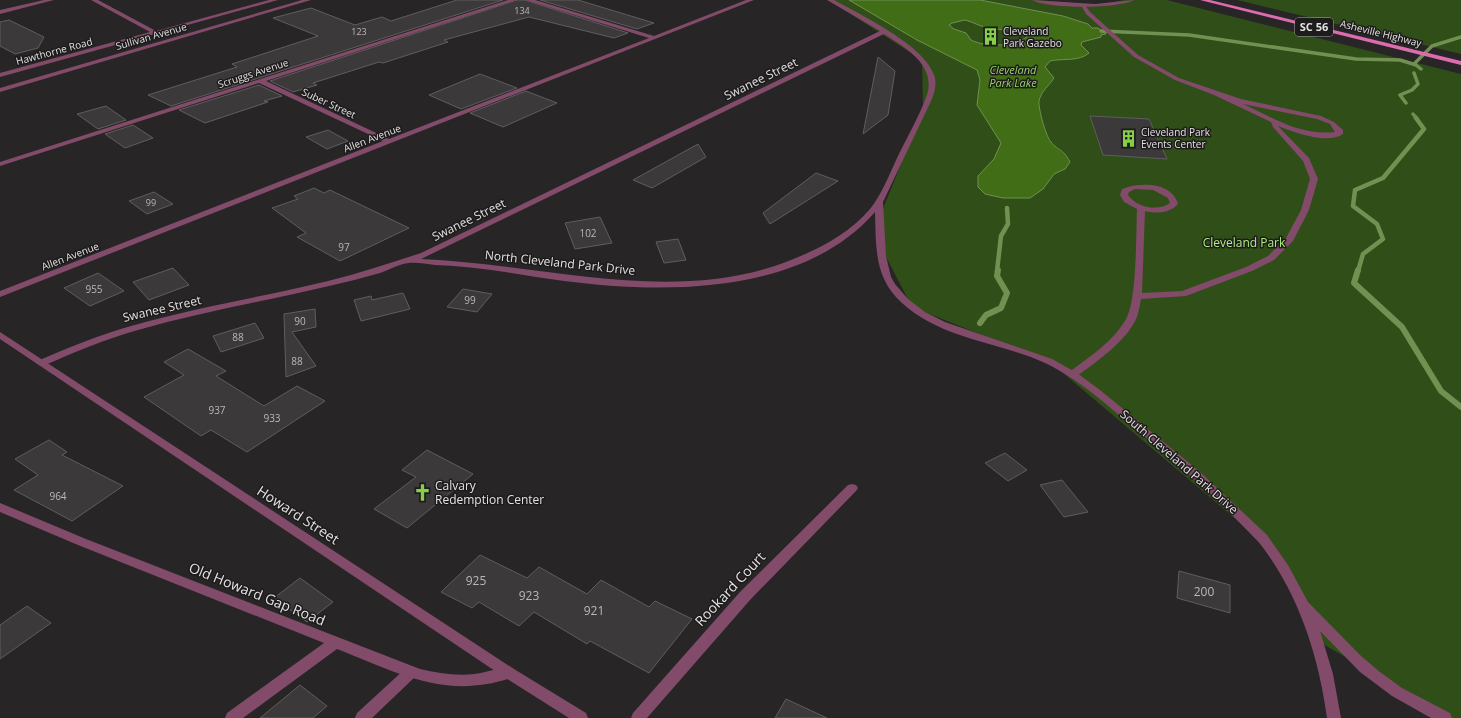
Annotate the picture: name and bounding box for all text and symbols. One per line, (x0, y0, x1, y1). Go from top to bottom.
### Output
house number: 134 (514, 4, 530, 17)
street label: Asheville Highway (1339, 16, 1424, 50)
road number: SC 56 (1295, 18, 1333, 36)
street label: Sullivan Avenue (114, 19, 189, 53)
place label: Cleveland Park Gazebo (1003, 24, 1062, 50)
house number: 123 (351, 25, 367, 38)
building icon: Cleveland Park Gazebo (980, 27, 1000, 47)
street label: Hawthorne Road (14, 34, 94, 68)
street label: Swanee Street (721, 53, 800, 104)
street label: Scruggs Avenue (216, 55, 290, 91)
water label: Cleveland Park Lake (989, 62, 1037, 90)
street label: Suber Street (300, 84, 359, 122)
street label: Allen Avenue (341, 120, 403, 155)
place label: Cleveland Park Events Center (1141, 125, 1211, 151)
building icon: Cleveland Park Events Center (1118, 128, 1138, 148)
street label: Swanee Street (429, 194, 508, 245)
house number: 99 (146, 196, 156, 209)
house number: 102 (579, 226, 597, 240)
park label: Cleveland Park (1203, 234, 1286, 251)
street label: Allen Avenue (39, 238, 101, 273)
house number: 97 (338, 240, 350, 254)
street label: North Cleveland Park Drive (484, 246, 636, 279)
house number: 955 (85, 282, 103, 296)
street label: Swanee Street (121, 291, 203, 326)
house number: 99 (464, 293, 476, 307)
house number: 90 (294, 314, 306, 328)
house number: 88 (232, 330, 244, 344)
house number: 88 (291, 354, 303, 368)
house number: 937 (208, 403, 226, 417)
street label: South Cleveland Park Drive (1117, 406, 1242, 518)
house number: 933 (263, 411, 281, 425)
place label: Calvary Redemption Center (435, 477, 544, 508)
street label: Howard Street (254, 481, 343, 548)
church icon: Calvary Redemption Center (412, 483, 432, 503)
house number: 964 (49, 489, 67, 503)
street label: Rookard Court (690, 547, 769, 630)
street label: Old Howard Gap Road (186, 557, 328, 630)
house number: 925 (466, 572, 486, 589)
house number: 200 (1194, 583, 1214, 600)
house number: 923 (519, 587, 539, 604)
house number: 921 (584, 602, 604, 619)

